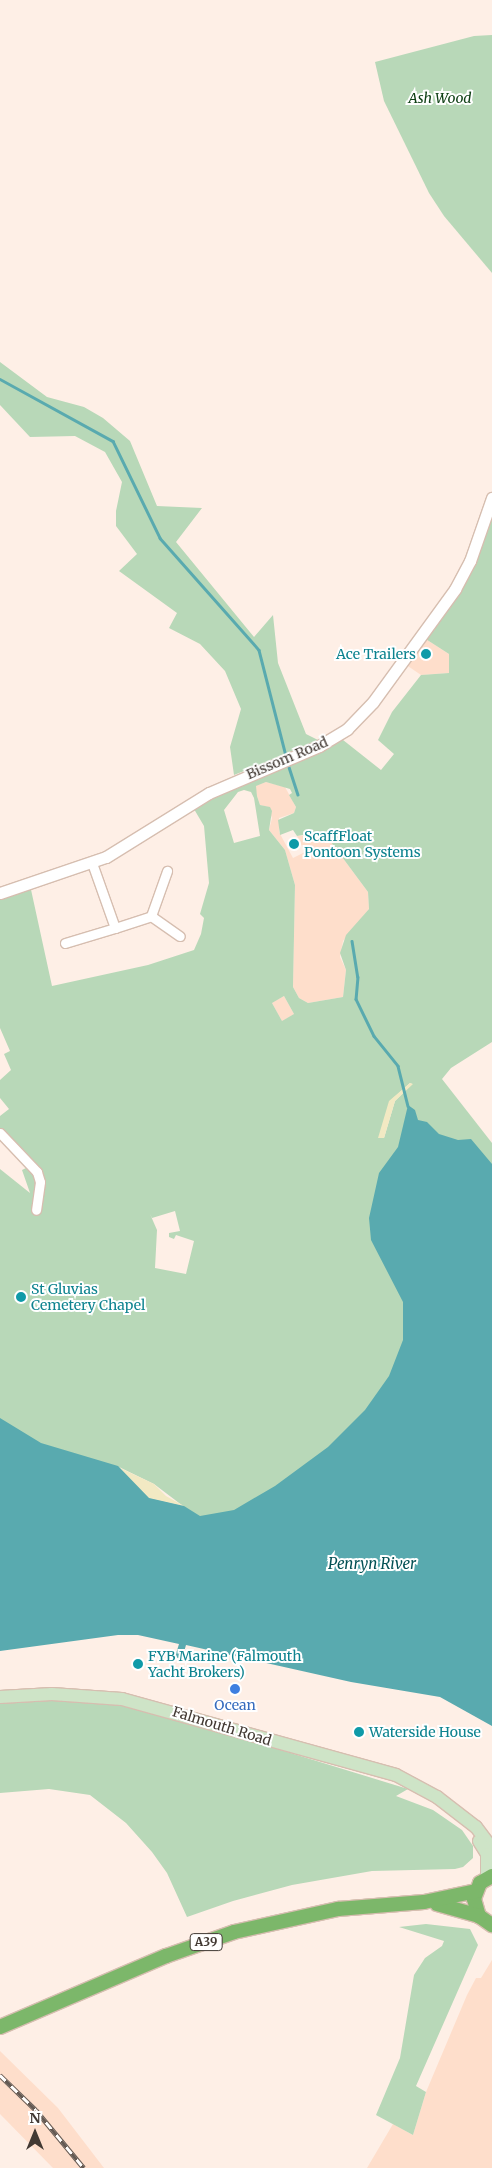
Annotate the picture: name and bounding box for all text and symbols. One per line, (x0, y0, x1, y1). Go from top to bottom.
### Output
park label: Ash Wood (408, 90, 472, 106)
place label: Ace Trailers (336, 646, 416, 662)
marker: Ace Trailers (420, 648, 432, 660)
street label: Bissom Road (244, 733, 330, 783)
place label: ScaffFloat Pontoon Systems (304, 828, 421, 860)
marker: ScaffFloat Pontoon Systems (288, 838, 300, 850)
place label: St Gluvias Cemetery Chapel (31, 1281, 145, 1314)
marker: St Gluvias Cemetery Chapel (15, 1291, 27, 1303)
water label: Penryn River (328, 1555, 416, 1573)
place label: FYB Marine (Falmouth Yacht Brokers) (148, 1648, 301, 1680)
marker: FYB Marine (Falmouth Yacht Brokers) (132, 1658, 144, 1670)
marker: Ocean (229, 1683, 241, 1695)
place label: Ocean (214, 1697, 256, 1713)
street label: Falmouth Road (171, 1703, 273, 1749)
place label: Waterside House (369, 1724, 481, 1740)
marker: Waterside House (353, 1726, 365, 1738)
road number: A39 (188, 1932, 224, 1951)
north arrow (10, 2108, 60, 2158)
text: N (29, 2109, 41, 2127)

